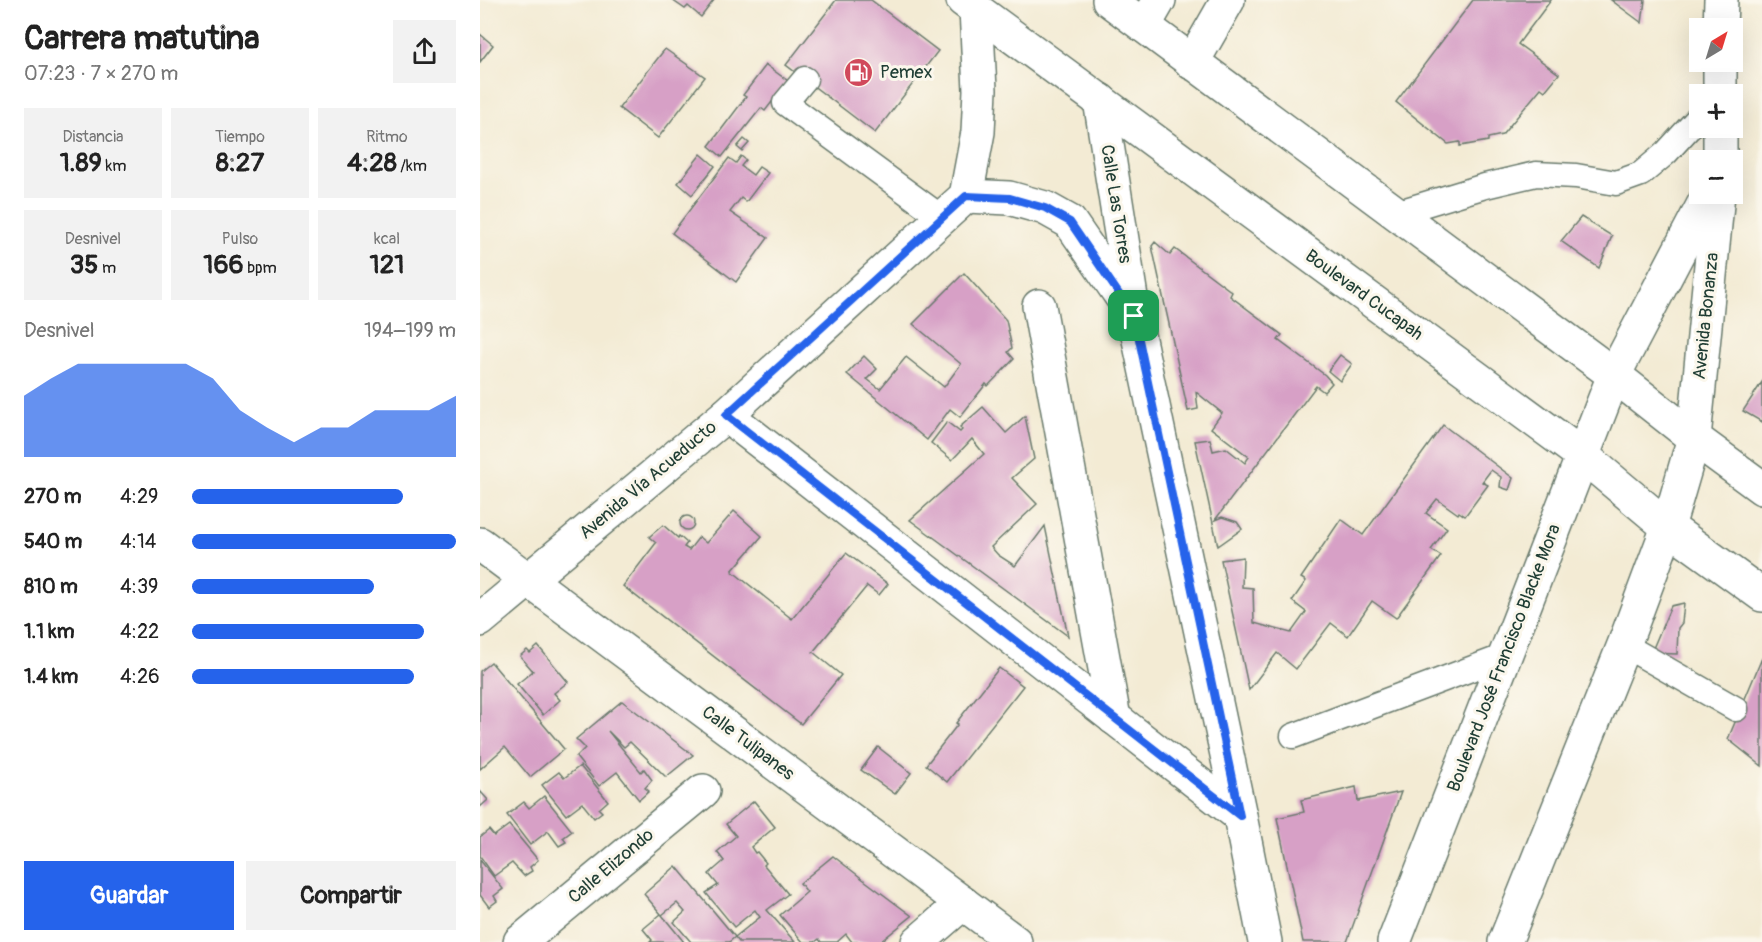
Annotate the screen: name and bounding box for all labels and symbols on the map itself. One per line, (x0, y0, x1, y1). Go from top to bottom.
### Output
north arrow (1689, 18, 1743, 72)
fuel station icon: Pemex (843, 56, 875, 88)
place label: Pemex (880, 61, 933, 84)
street label: Calle Las Torres (1095, 143, 1137, 265)
street label: Boulevard Cucapah (1300, 244, 1428, 346)
street label: Avenida Bonanza (1688, 251, 1724, 381)
pin (1108, 290, 1159, 341)
street label: Avenida Vía Acueducto (575, 416, 722, 544)
street label: Boulevard José Francisco Blacke Mora (1442, 521, 1566, 795)
street label: Calle Tulipanes (697, 701, 799, 785)
street label: Calle Elizondo (563, 823, 659, 909)

